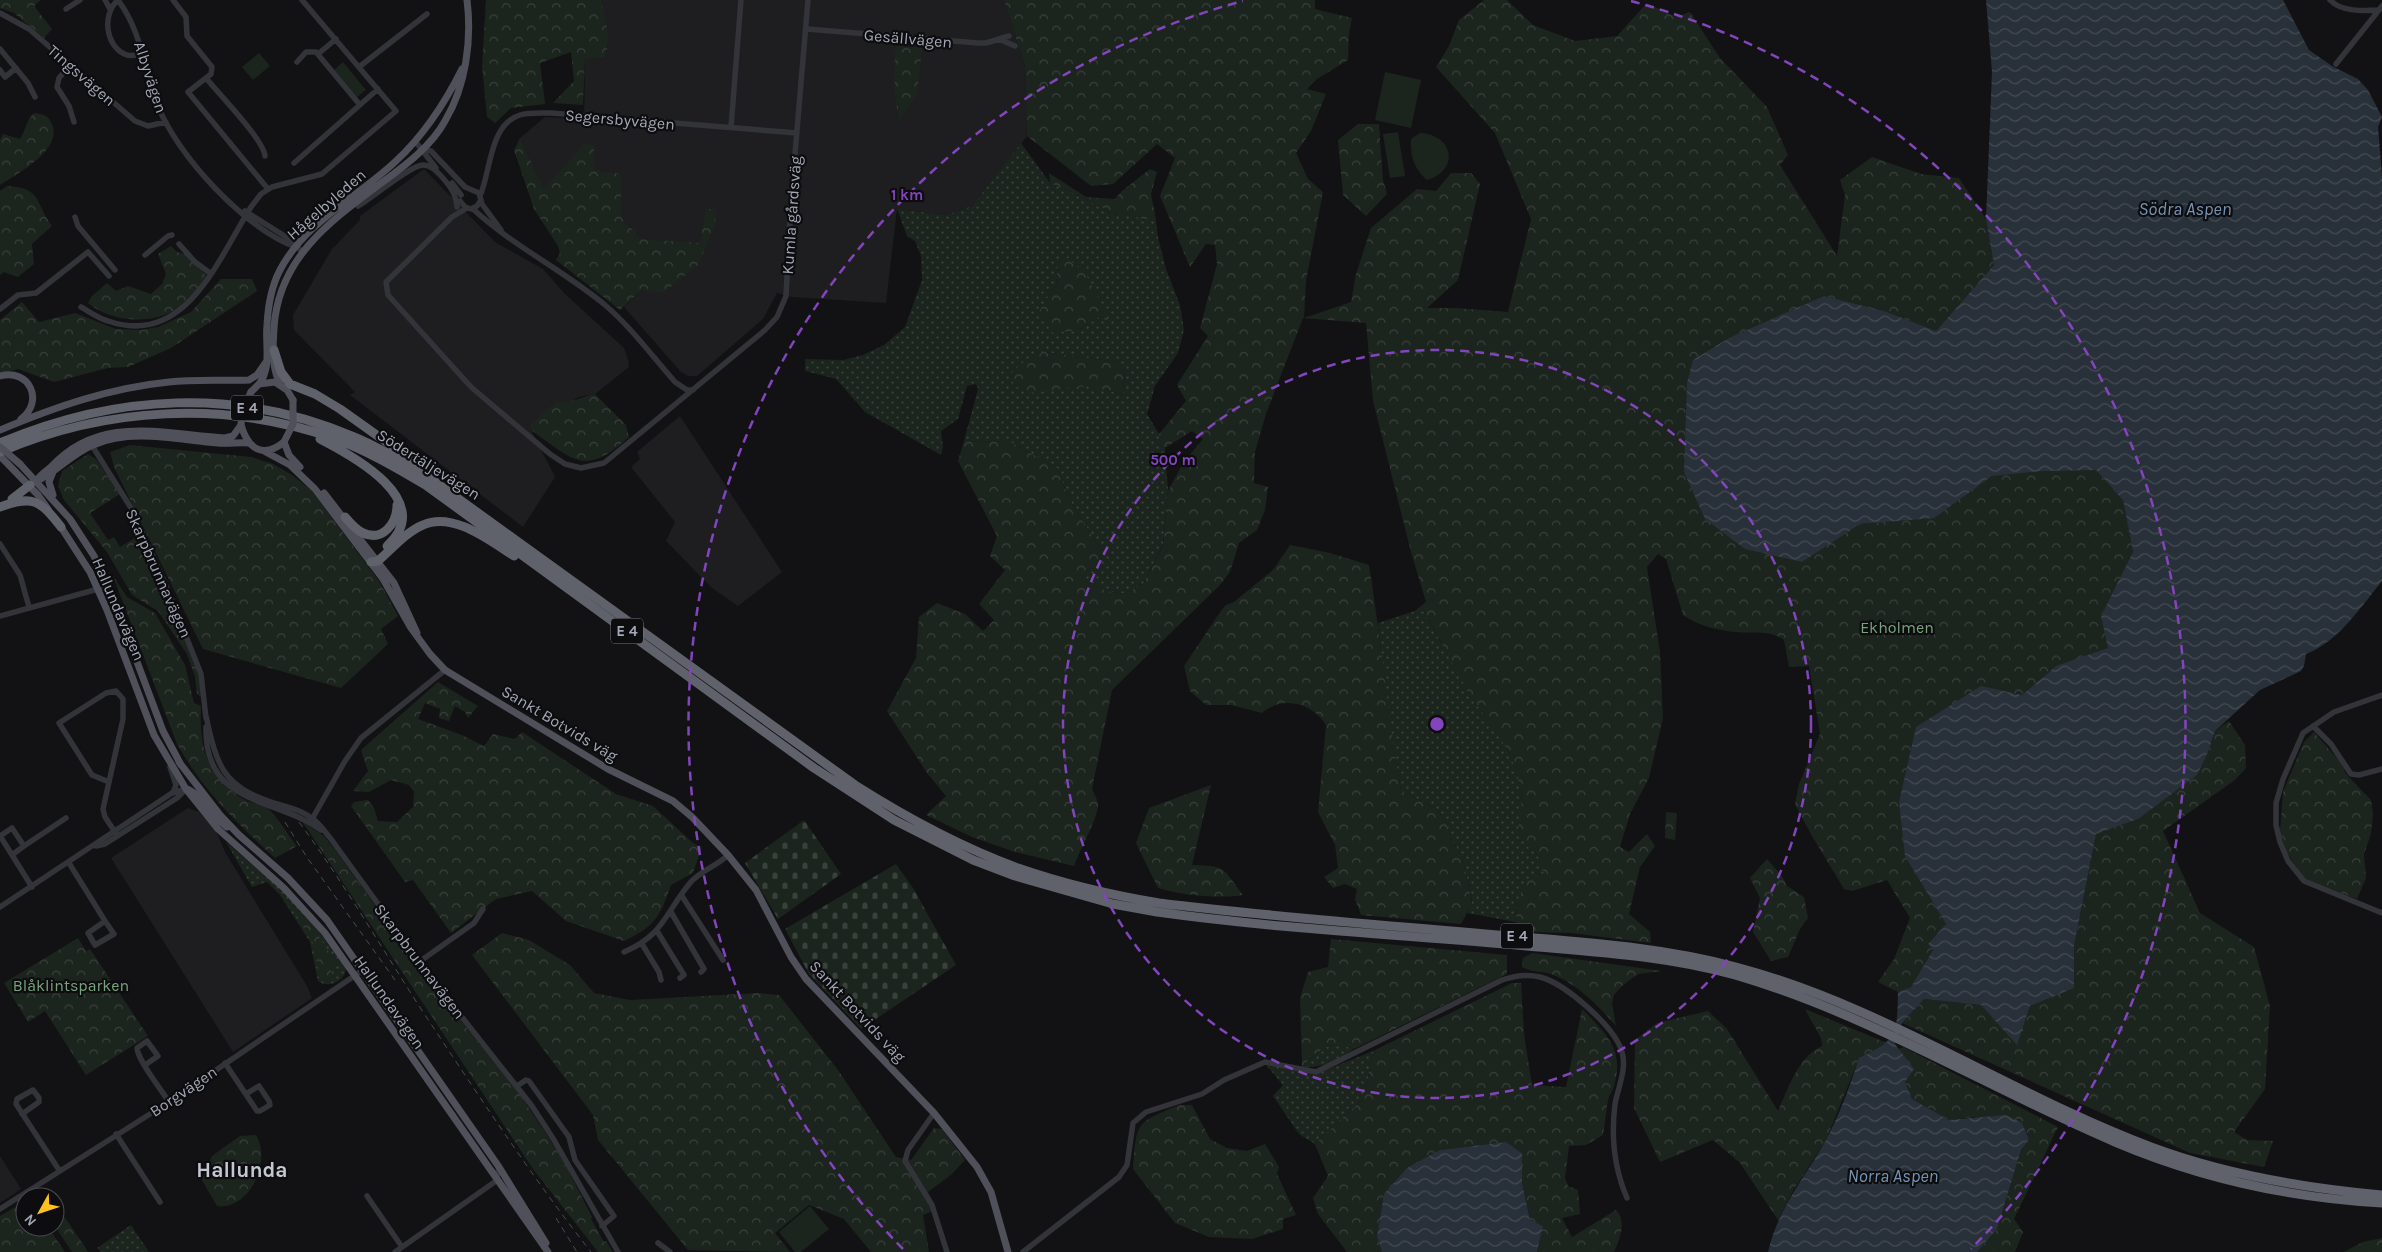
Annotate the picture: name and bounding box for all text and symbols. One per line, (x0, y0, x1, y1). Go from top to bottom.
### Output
street label: Gesällvägen (863, 25, 953, 52)
street label: Albyvägen (130, 39, 171, 115)
street label: Tingsvägen (44, 41, 119, 110)
street label: Segersbyvägen (564, 105, 676, 134)
street label: Kumla gårdsväg (778, 155, 805, 275)
street label: Hågelbyleden (283, 165, 370, 244)
text: 1 km (891, 186, 923, 204)
water label: Södra Aspen (2139, 198, 2231, 220)
road number: E 4 (231, 396, 263, 420)
street label: Södertäljevägen (374, 425, 484, 504)
text: 500 m (1150, 451, 1196, 469)
street label: Skarpbrunnavägen (122, 506, 196, 641)
street label: Hallundavägen (88, 555, 149, 663)
road number: E 4 (611, 618, 643, 644)
park label: Ekholmen (1860, 618, 1934, 637)
street label: Sankt Botvids väg (498, 681, 621, 766)
centre of rings (1428, 715, 1446, 733)
street label: Skarpbrunnavägen (370, 900, 469, 1023)
road number: E 4 (1501, 924, 1533, 948)
street label: Hallundavägen (350, 952, 429, 1053)
street label: Sankt Botvids väg (806, 957, 910, 1066)
park label: Blåklintsparken (13, 976, 129, 995)
street label: Borgvägen (146, 1062, 221, 1121)
district label: Hallunda (196, 1158, 288, 1182)
water label: Norra Aspen (1848, 1165, 1938, 1187)
north arrow (15, 1187, 65, 1237)
text: N (21, 1211, 40, 1229)

